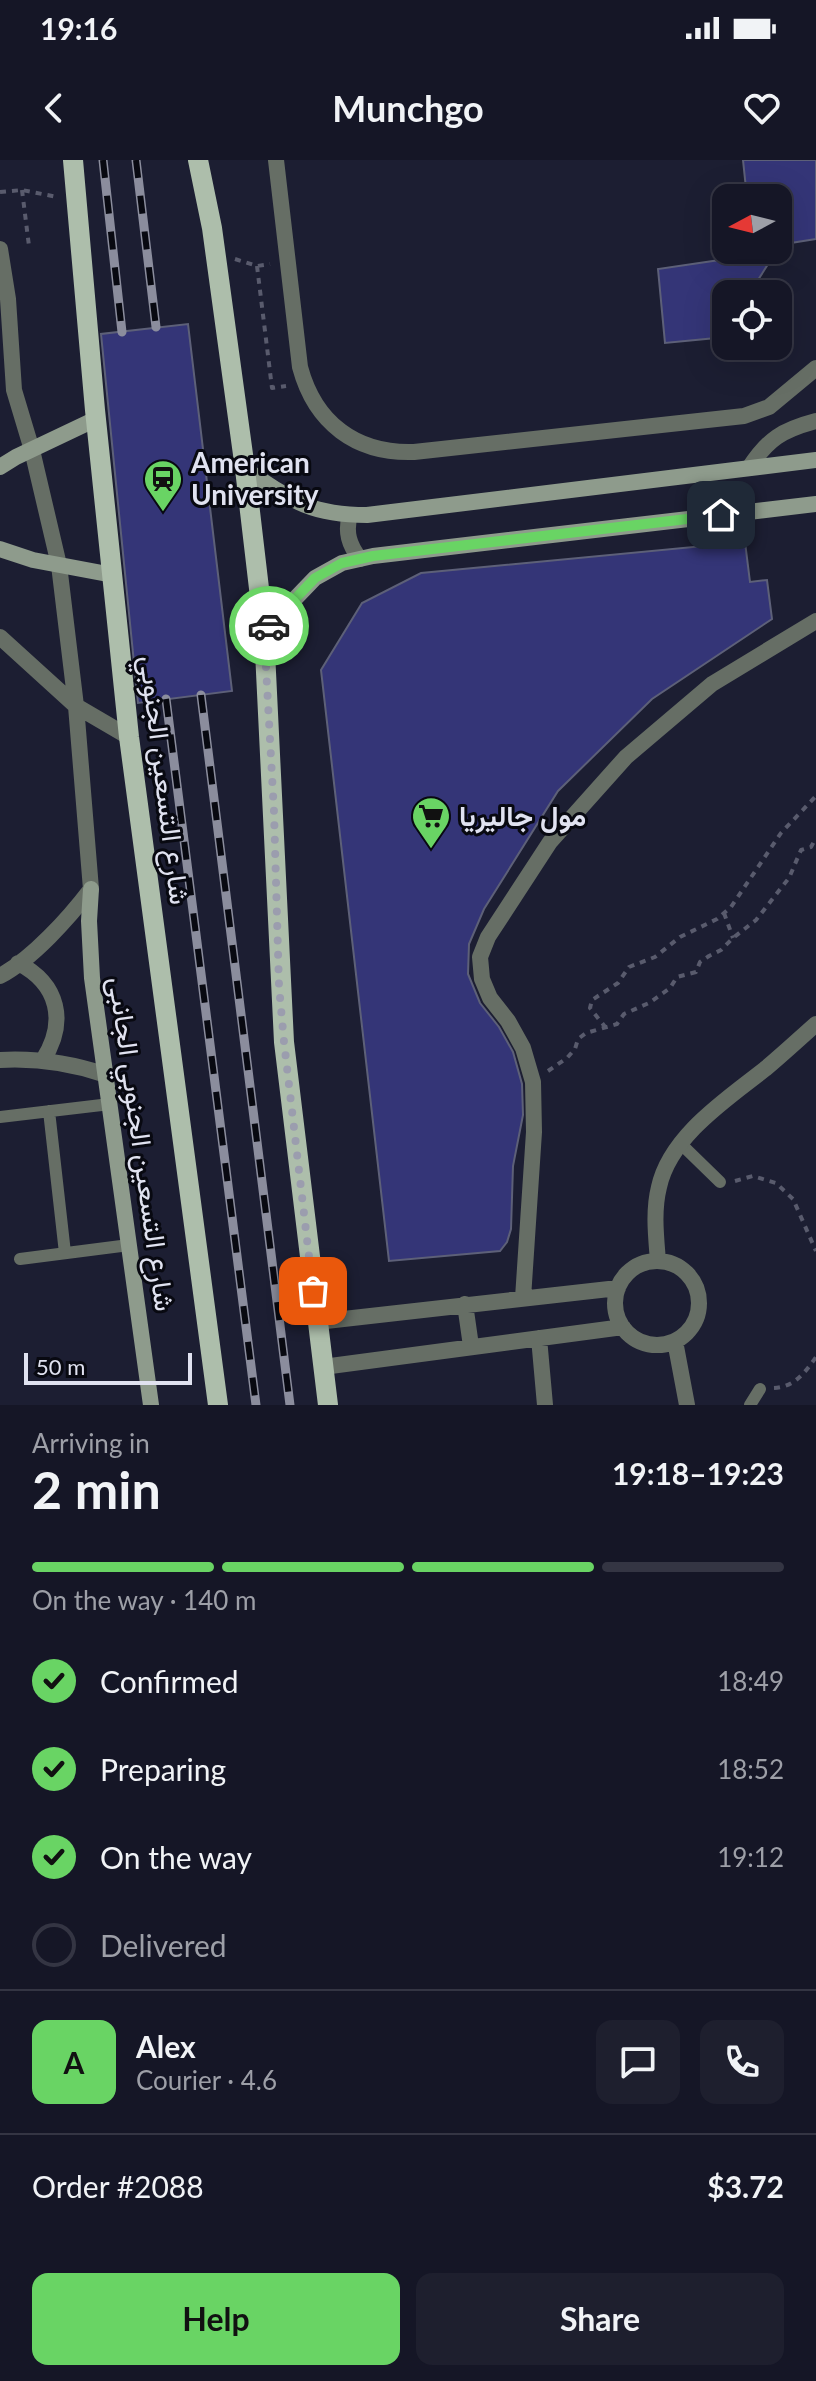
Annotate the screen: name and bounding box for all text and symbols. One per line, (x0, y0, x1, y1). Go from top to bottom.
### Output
text: 19:16 (40, 10, 117, 46)
icon: back (32, 86, 76, 130)
text: Munchgo (332, 86, 484, 130)
icon: heart (740, 86, 784, 130)
north arrow (712, 184, 792, 264)
map controls (712, 184, 792, 360)
button: locate (712, 280, 792, 360)
place label: American University (190, 445, 319, 511)
station icon: American University (142, 458, 184, 513)
pin (687, 481, 755, 549)
icon: home (699, 493, 743, 537)
courier (229, 586, 309, 666)
icon: car (247, 604, 291, 648)
street label: شارع التسعين الجنوبي (127, 653, 198, 907)
supermarket icon: مول جاليريا (410, 795, 452, 850)
place label: مول جاليريا (459, 798, 586, 834)
street label: شارع التسعين الجنوبي الجانبى (96, 974, 183, 1314)
pin (279, 1257, 347, 1325)
icon: bag (291, 1269, 335, 1313)
scale bar (24, 1349, 192, 1385)
text: 50 m (36, 1353, 85, 1380)
text: Arriving in (32, 1427, 150, 1459)
text: 19:18–19:23 (612, 1455, 784, 1491)
text: 2 min (32, 1458, 161, 1520)
text: On the way · 140 m (32, 1584, 256, 1616)
icon: check (32, 1659, 76, 1703)
text: Confirmed (100, 1663, 239, 1699)
text: 18:49 (717, 1665, 784, 1697)
icon: check (32, 1747, 76, 1791)
text: Preparing (100, 1751, 226, 1787)
text: 18:52 (717, 1753, 784, 1785)
icon: check (32, 1835, 76, 1879)
text: On the way (100, 1839, 252, 1875)
text: 19:12 (717, 1841, 784, 1873)
text: Delivered (100, 1927, 227, 1963)
button: chat (596, 2020, 680, 2104)
button: phone (700, 2020, 784, 2104)
text: Alex (136, 2028, 196, 2064)
text: A (64, 2044, 84, 2080)
text: Courier · 4.6 (136, 2064, 277, 2096)
text: Order #2088 (32, 2168, 204, 2204)
text: $3.72 (707, 2168, 784, 2204)
button: Help (32, 2273, 400, 2365)
button: Share (416, 2273, 784, 2365)

